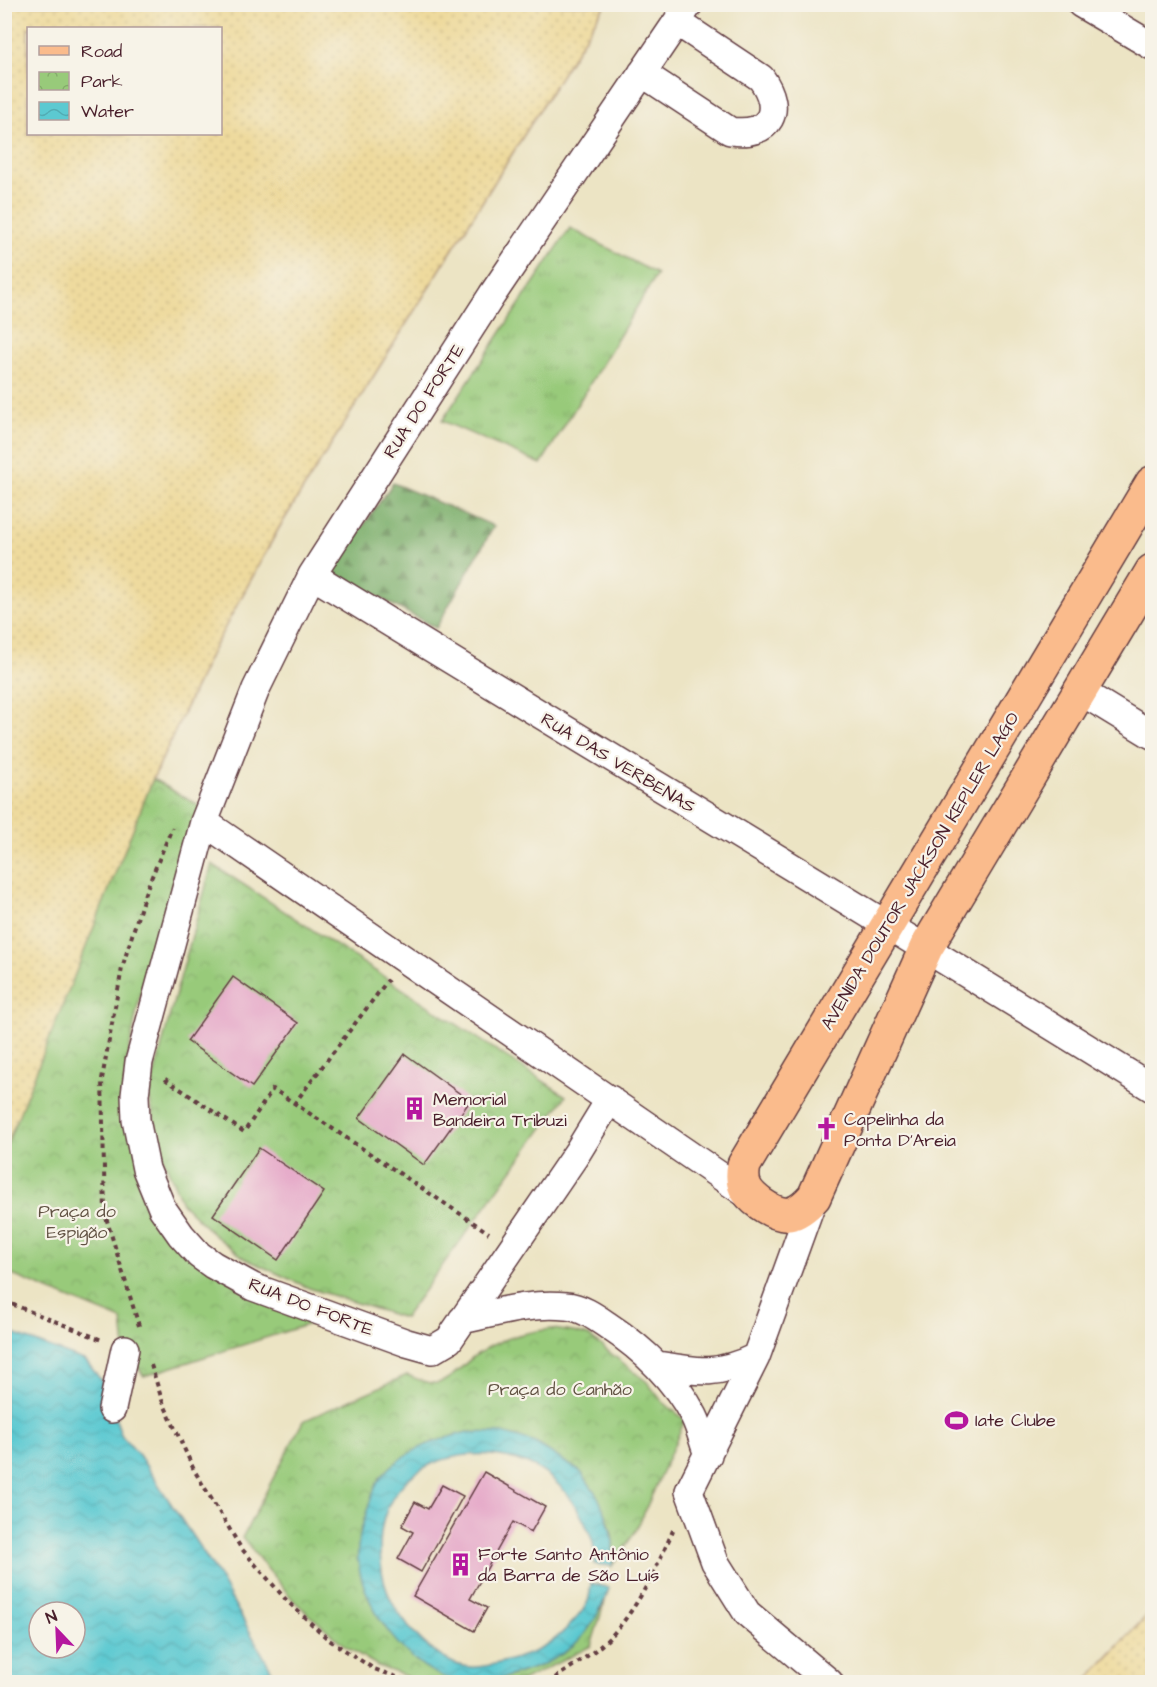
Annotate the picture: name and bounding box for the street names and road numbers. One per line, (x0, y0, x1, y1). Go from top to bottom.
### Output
street label: RUA DO FORTE (378, 339, 471, 463)
street label: RUA DAS VERBENAS (536, 707, 700, 819)
street label: AVENIDA DOUTOR JACKSON KEPLER LAGO (815, 707, 1025, 1035)
street label: RUA DO FORTE (245, 1272, 377, 1342)

